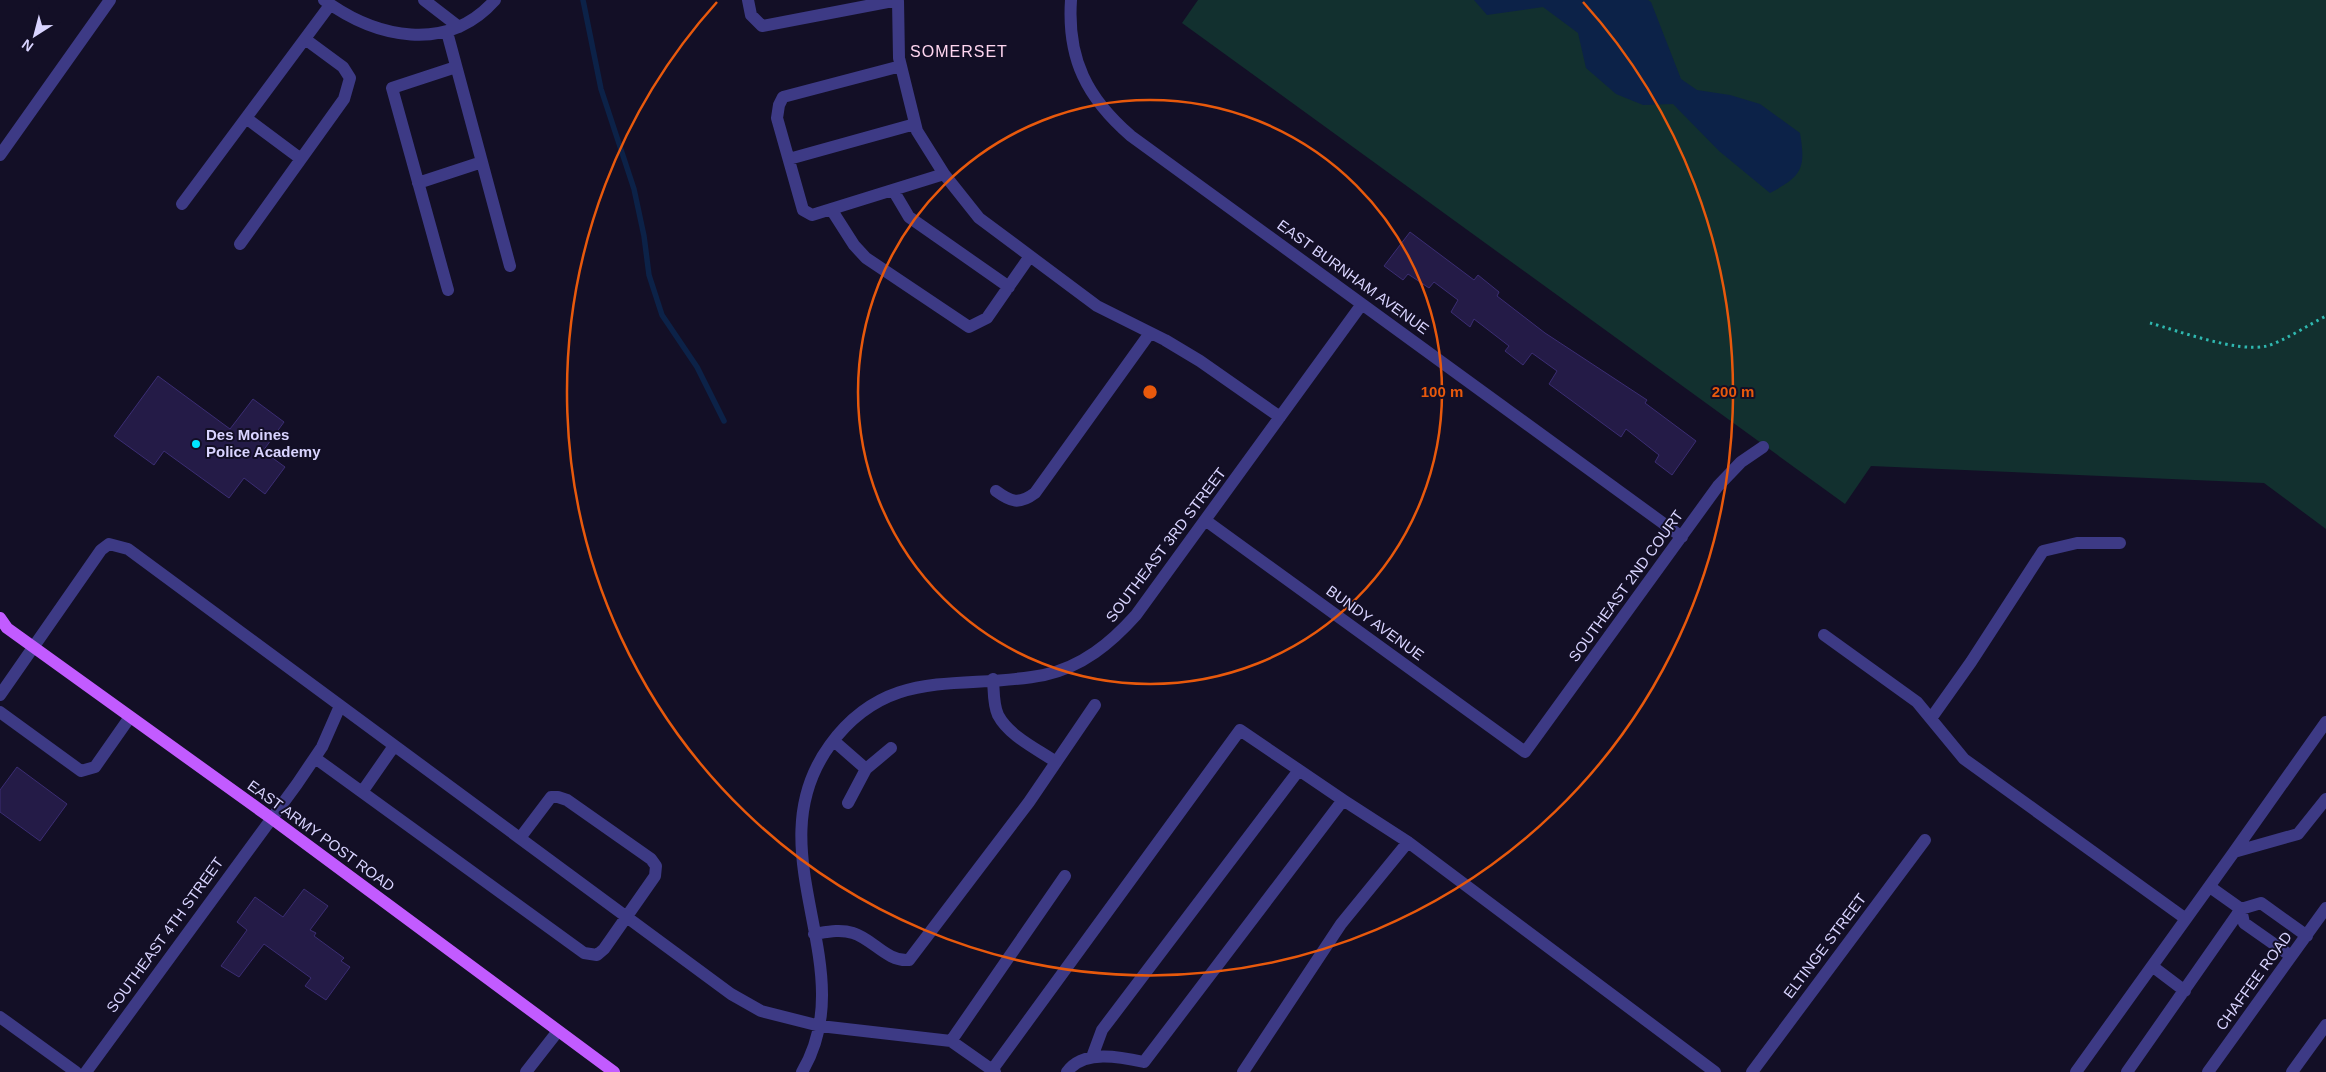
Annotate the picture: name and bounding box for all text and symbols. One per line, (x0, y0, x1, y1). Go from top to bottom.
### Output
north arrow (10, 10, 60, 60)
text: N (19, 36, 36, 55)
district label: SOMERSET (910, 43, 1008, 60)
street label: EAST BURNHAM AVENUE (1274, 216, 1432, 337)
centre of rings (1141, 383, 1159, 401)
text: 100 m (1421, 383, 1463, 400)
text: 200 m (1712, 383, 1754, 400)
place label: Des Moines Police Academy (206, 426, 321, 460)
marker: Des Moines Police Academy (190, 438, 202, 450)
street label: SOUTHEAST 3RD STREET (1102, 464, 1229, 625)
street label: SOUTHEAST 2ND COURT (1565, 507, 1686, 665)
street label: BUNDY AVENUE (1323, 582, 1427, 664)
street label: EAST ARMY POST ROAD (244, 777, 398, 895)
street label: SOUTHEAST 4TH STREET (103, 854, 227, 1015)
street label: ELTINGE STREET (1780, 890, 1869, 1001)
street label: CHAFFEE ROAD (2212, 928, 2295, 1033)

